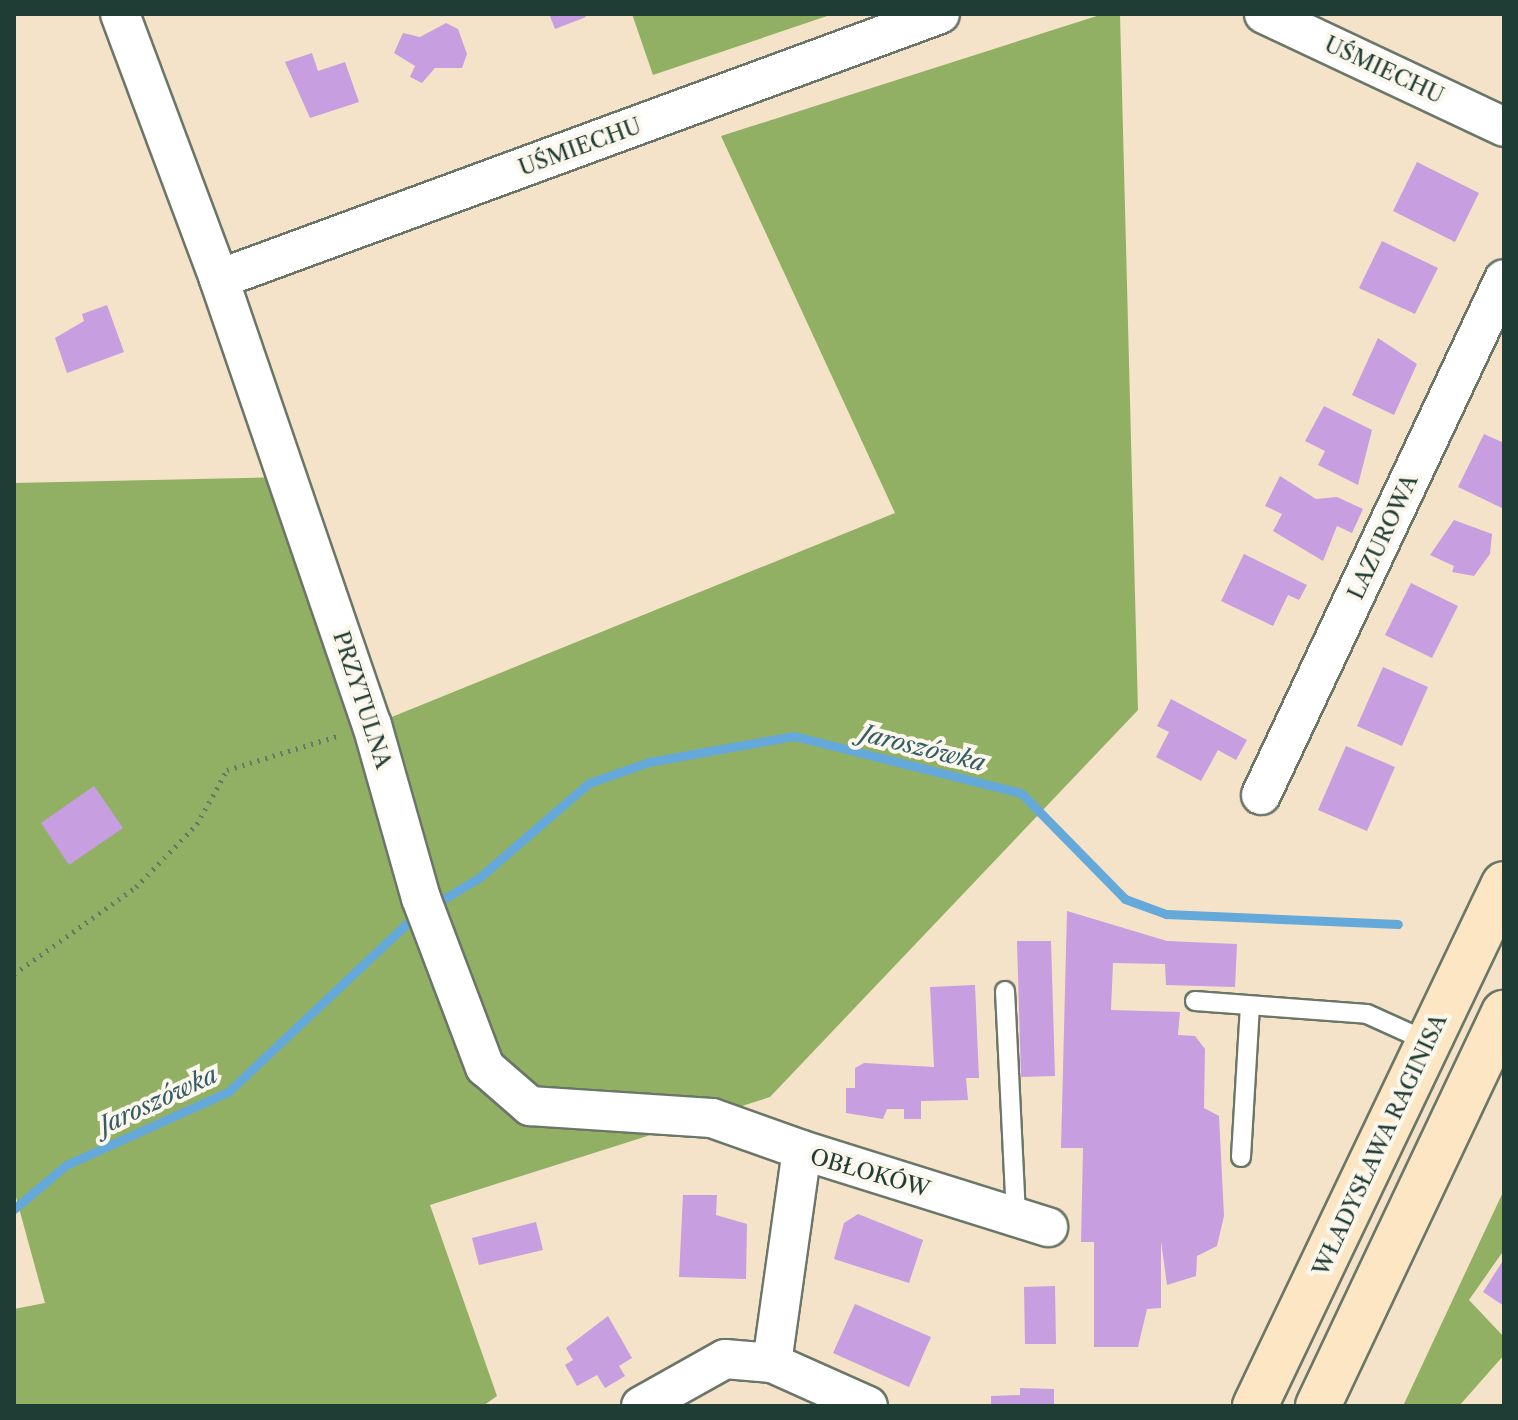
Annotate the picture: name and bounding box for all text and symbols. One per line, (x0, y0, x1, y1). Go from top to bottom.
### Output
street label: UŚMIECHU (1320, 31, 1448, 109)
street label: UŚMIECHU (515, 113, 645, 181)
street label: LAZUROWA (1343, 470, 1423, 604)
street label: PRZYTULNA (327, 628, 397, 772)
water label: Jaroszówka (858, 719, 988, 777)
street label: WŁADYSŁAWA RAGINISA (1307, 1009, 1453, 1281)
water label: Jaroszówka (94, 1060, 222, 1140)
street label: OBŁOKÓW (807, 1143, 933, 1203)

